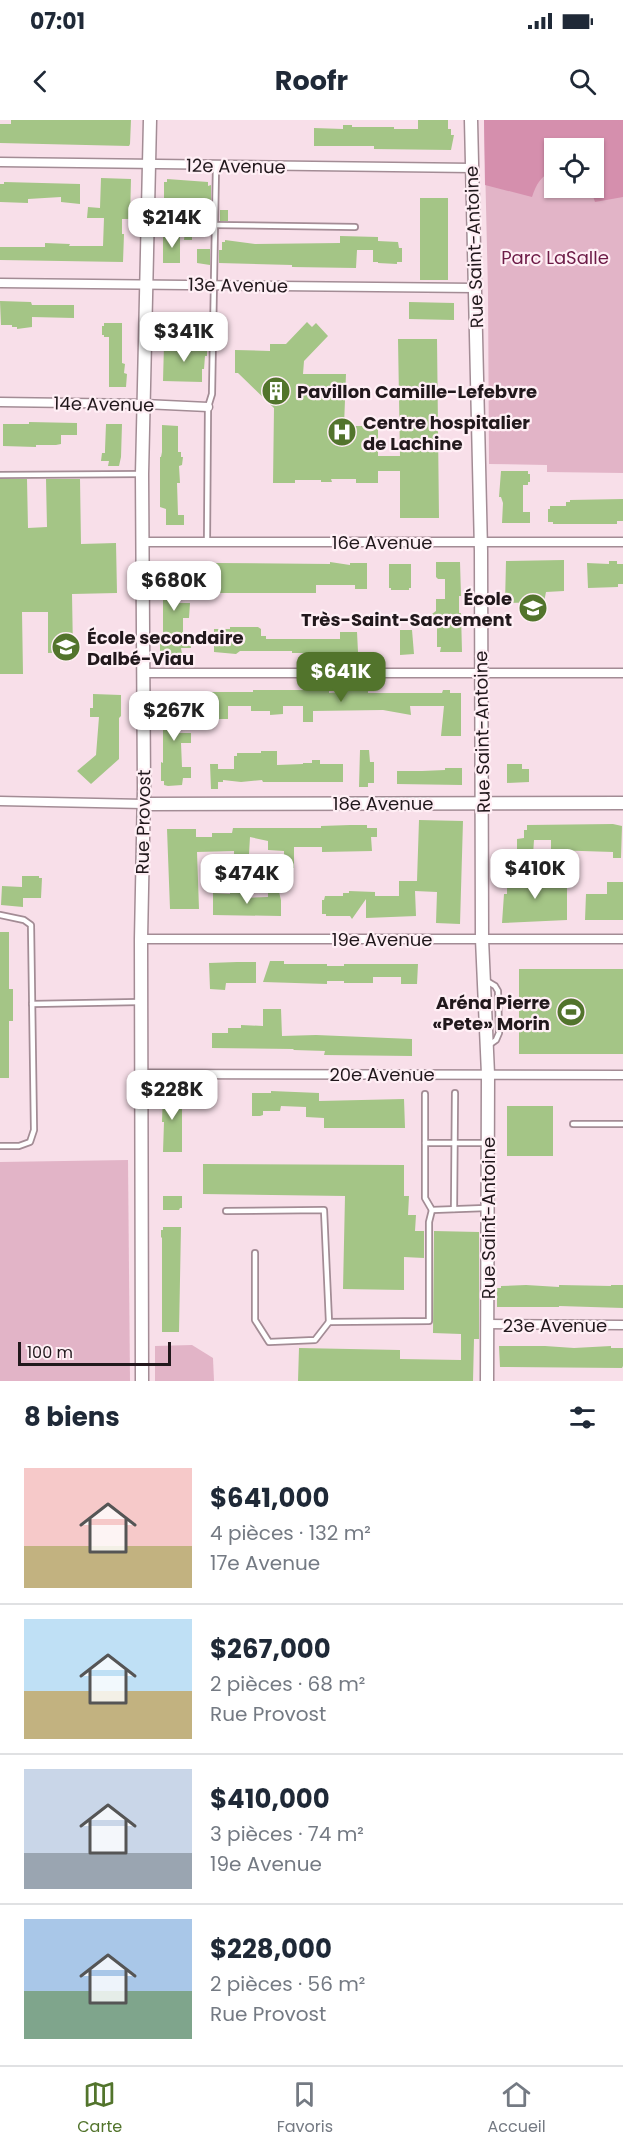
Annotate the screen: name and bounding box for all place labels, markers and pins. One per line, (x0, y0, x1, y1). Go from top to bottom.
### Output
pin: $214K (130, 198, 214, 249)
pin: $341K (142, 312, 226, 363)
building icon: Pavillon Camille-Lefebvre (260, 375, 292, 407)
place label: Pavillon Camille-Lefebvre (297, 379, 537, 404)
place label: Centre hospitalier de Lachine (363, 410, 530, 456)
hospital icon: Centre hospitalier de Lachine (326, 416, 358, 448)
pin: $680K (132, 561, 216, 612)
place label: École Très-Saint-Sacrement (301, 586, 512, 632)
school or university icon: École Très-Saint-Sacrement (517, 592, 549, 624)
place label: École secondaire Dalbé-Viau (87, 625, 243, 671)
school or university icon: École secondaire Dalbé-Viau (50, 631, 82, 663)
pin: $641K (299, 652, 383, 703)
pin: $267K (132, 691, 216, 742)
pin: $410K (493, 849, 577, 900)
pin: $474K (205, 854, 289, 905)
place label: Aréna Pierre «Pete» Morin (432, 990, 550, 1036)
sports icon: Aréna Pierre «Pete» Morin (555, 996, 587, 1028)
pin: $228K (130, 1070, 214, 1121)

